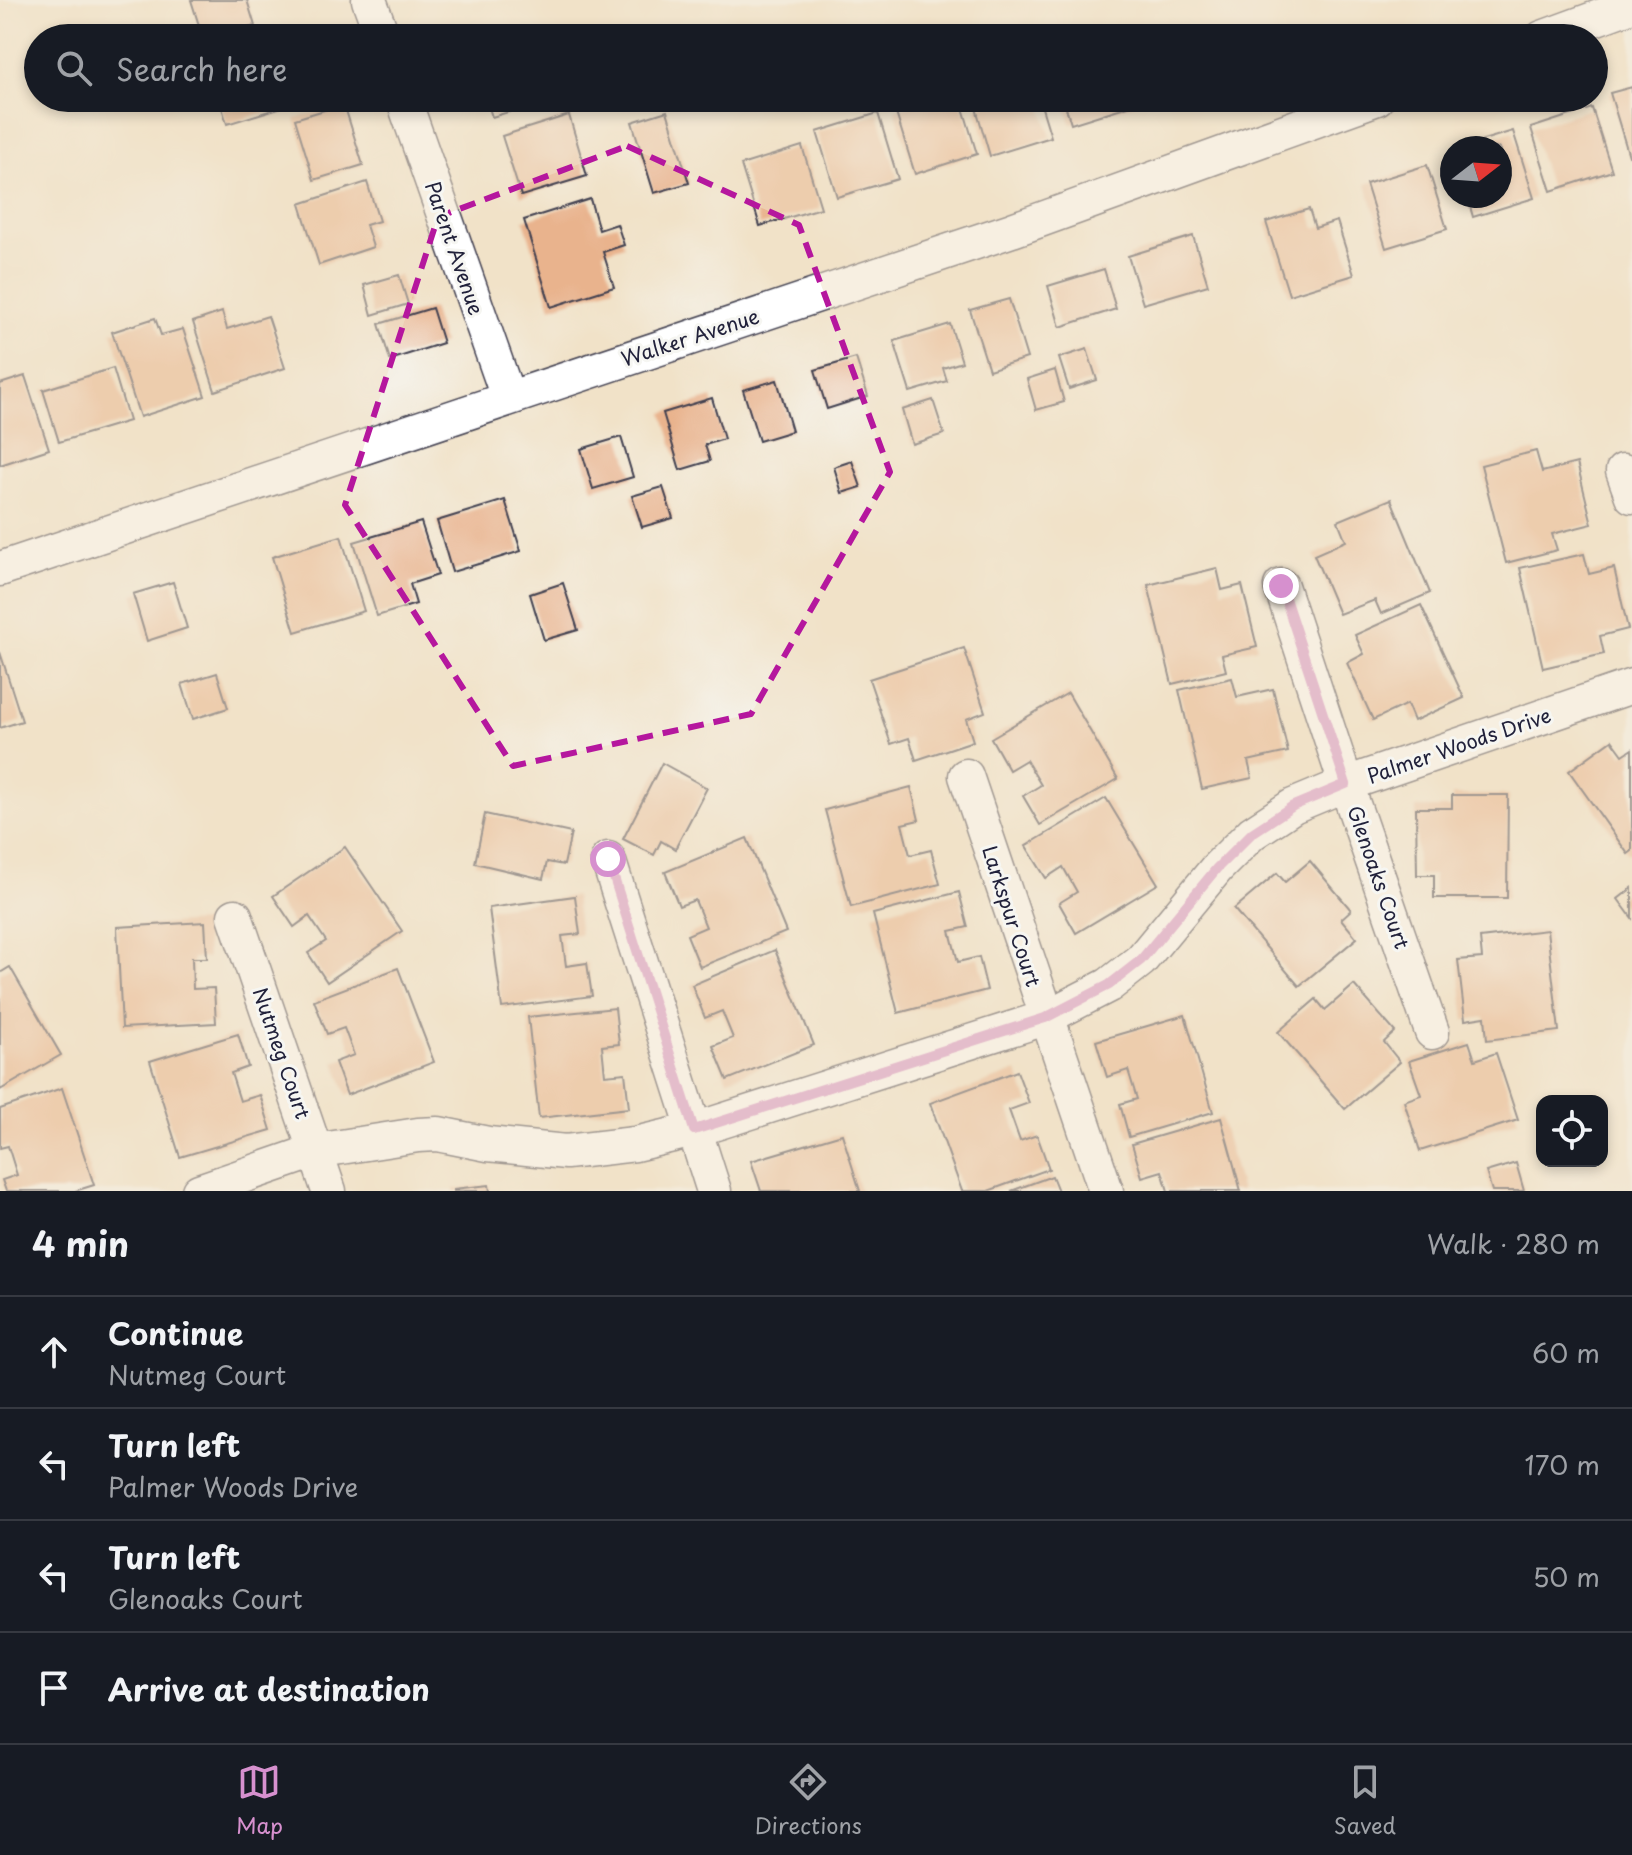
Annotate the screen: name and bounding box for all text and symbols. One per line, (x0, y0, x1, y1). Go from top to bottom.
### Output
search box (24, 24, 1608, 112)
icon: search (52, 46, 96, 90)
text: Search here (116, 46, 288, 91)
north arrow (1440, 136, 1512, 208)
street label: Parent Avenue (418, 177, 492, 319)
street label: Walker Avenue (617, 301, 763, 373)
route end (1263, 568, 1299, 604)
street label: Palmer Woods Drive (1363, 699, 1555, 791)
street label: Glenoaks Court (1340, 801, 1418, 953)
route start (590, 841, 626, 877)
street label: Larkspur Court (975, 842, 1049, 990)
street label: Nutmeg Court (246, 983, 318, 1123)
map controls (1536, 1095, 1608, 1167)
button: locate (1536, 1095, 1608, 1167)
text: 4 min (32, 1217, 129, 1269)
text: Walk · 280 m (1427, 1224, 1600, 1263)
text: Continue (108, 1310, 243, 1355)
icon: ahead (32, 1330, 76, 1374)
text: 60 m (1532, 1333, 1600, 1372)
text: Nutmeg Court (108, 1355, 286, 1394)
text: Turn left (108, 1422, 240, 1467)
icon: left (32, 1442, 76, 1486)
text: 170 m (1525, 1445, 1600, 1484)
text: Palmer Woods Drive (108, 1467, 358, 1506)
text: Turn left (108, 1534, 240, 1579)
icon: left (32, 1554, 76, 1598)
text: 50 m (1533, 1557, 1600, 1596)
text: Glenoaks Court (108, 1579, 303, 1618)
icon: arrive (32, 1666, 76, 1710)
text: Arrive at destination (108, 1666, 430, 1711)
tab: Map (236, 1760, 283, 1841)
tab: Directions (755, 1760, 862, 1841)
tab: Saved (1334, 1760, 1396, 1841)

